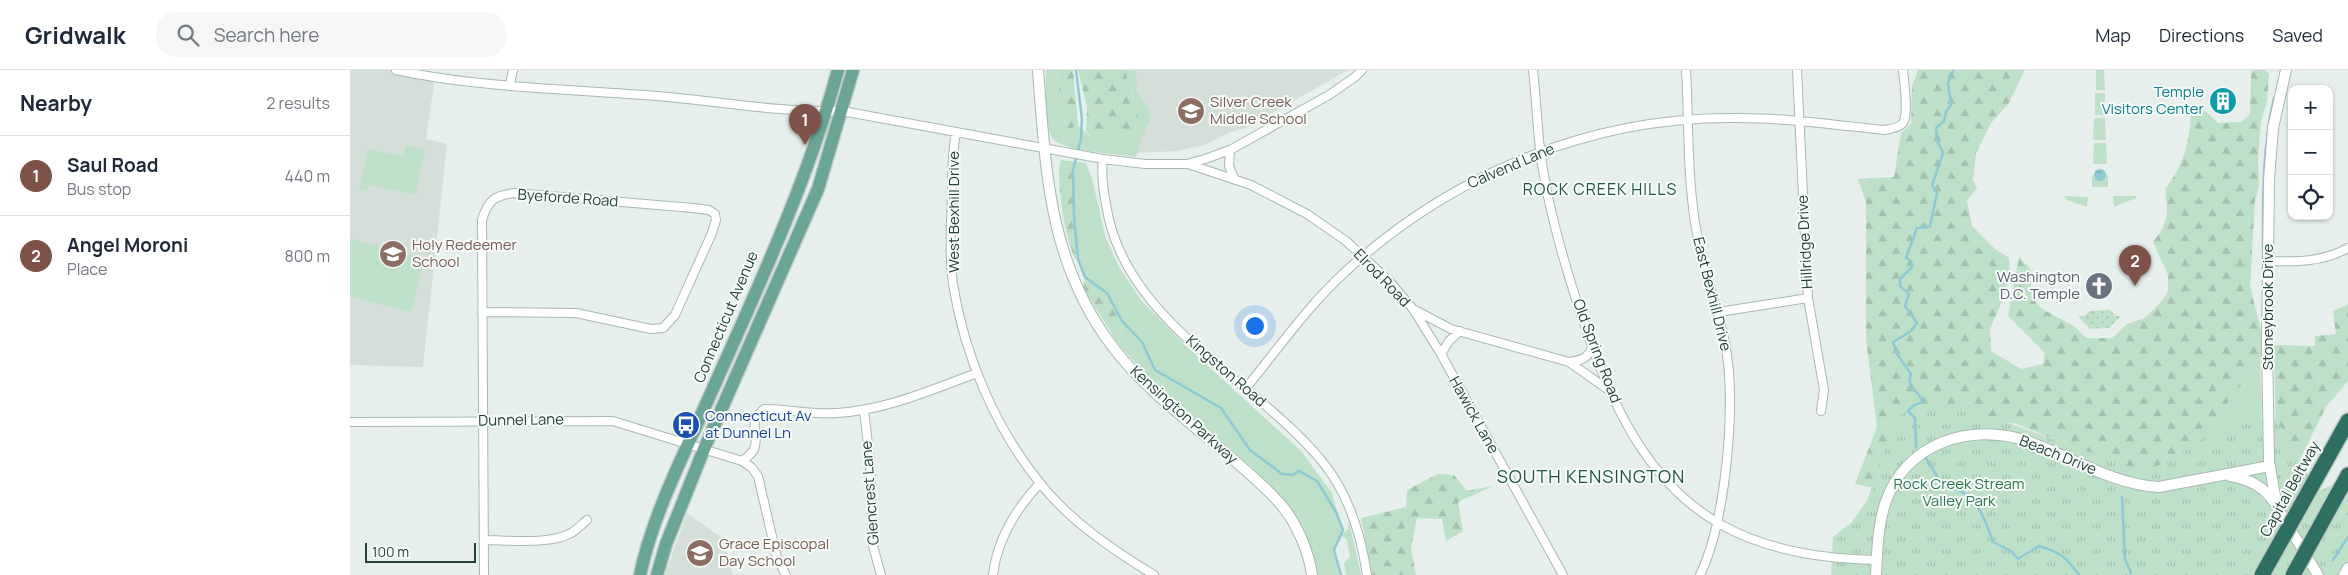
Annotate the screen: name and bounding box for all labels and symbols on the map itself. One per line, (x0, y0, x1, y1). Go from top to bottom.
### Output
place label: Temple Visitors Center (2102, 81, 2205, 119)
building icon: Temple Visitors Center (2208, 86, 2238, 116)
place label: Silver Creek Middle School (1210, 91, 1307, 129)
school or university icon: Silver Creek Middle School (1176, 96, 1206, 126)
pin: 1 (789, 104, 821, 145)
street label: Calvend Lane (1464, 138, 1558, 193)
street label: West Bexhill Drive (943, 151, 964, 273)
district label: ROCK CREEK HILLS (1523, 178, 1677, 200)
street label: Byeforde Road (517, 184, 619, 211)
street label: Hillridge Drive (1792, 194, 1817, 290)
place label: Holy Redeemer School (412, 234, 517, 272)
street label: East Bexhill Drive (1688, 235, 1737, 353)
school or university icon: Holy Redeemer School (378, 239, 408, 269)
street label: Stoneybrook Drive (2257, 243, 2278, 370)
street label: Elrod Road (1349, 244, 1415, 311)
pin: 2 (2119, 245, 2151, 286)
street label: Connecticut Avenue (688, 247, 763, 386)
place label: Washington D.C. Temple (1997, 266, 2080, 304)
church icon: Washington D.C. Temple (2084, 271, 2114, 301)
street label: Old Spring Road (1568, 296, 1627, 406)
your location (1242, 313, 1268, 339)
street label: Kingston Road (1182, 330, 1271, 411)
street label: Kensington Parkway (1126, 361, 1243, 469)
street label: Hawick Lane (1444, 372, 1504, 458)
place label: Connecticut Av at Dunnel Ln (705, 405, 812, 443)
street label: Dunnel Lane (478, 408, 564, 431)
bus stop icon: Connecticut Av at Dunnel Ln (671, 410, 701, 440)
street label: Beach Drive (2017, 430, 2100, 480)
street label: Capital Beltway (2255, 437, 2325, 540)
street label: Glencrest Lane (855, 440, 884, 546)
district label: SOUTH KENSINGTON (1497, 464, 1685, 488)
park label: Rock Creek Stream Valley Park (1893, 473, 2025, 511)
place label: Grace Episcopal Day School (719, 533, 829, 571)
school or university icon: Grace Episcopal Day School (685, 538, 715, 568)
scale bar (365, 540, 476, 563)

